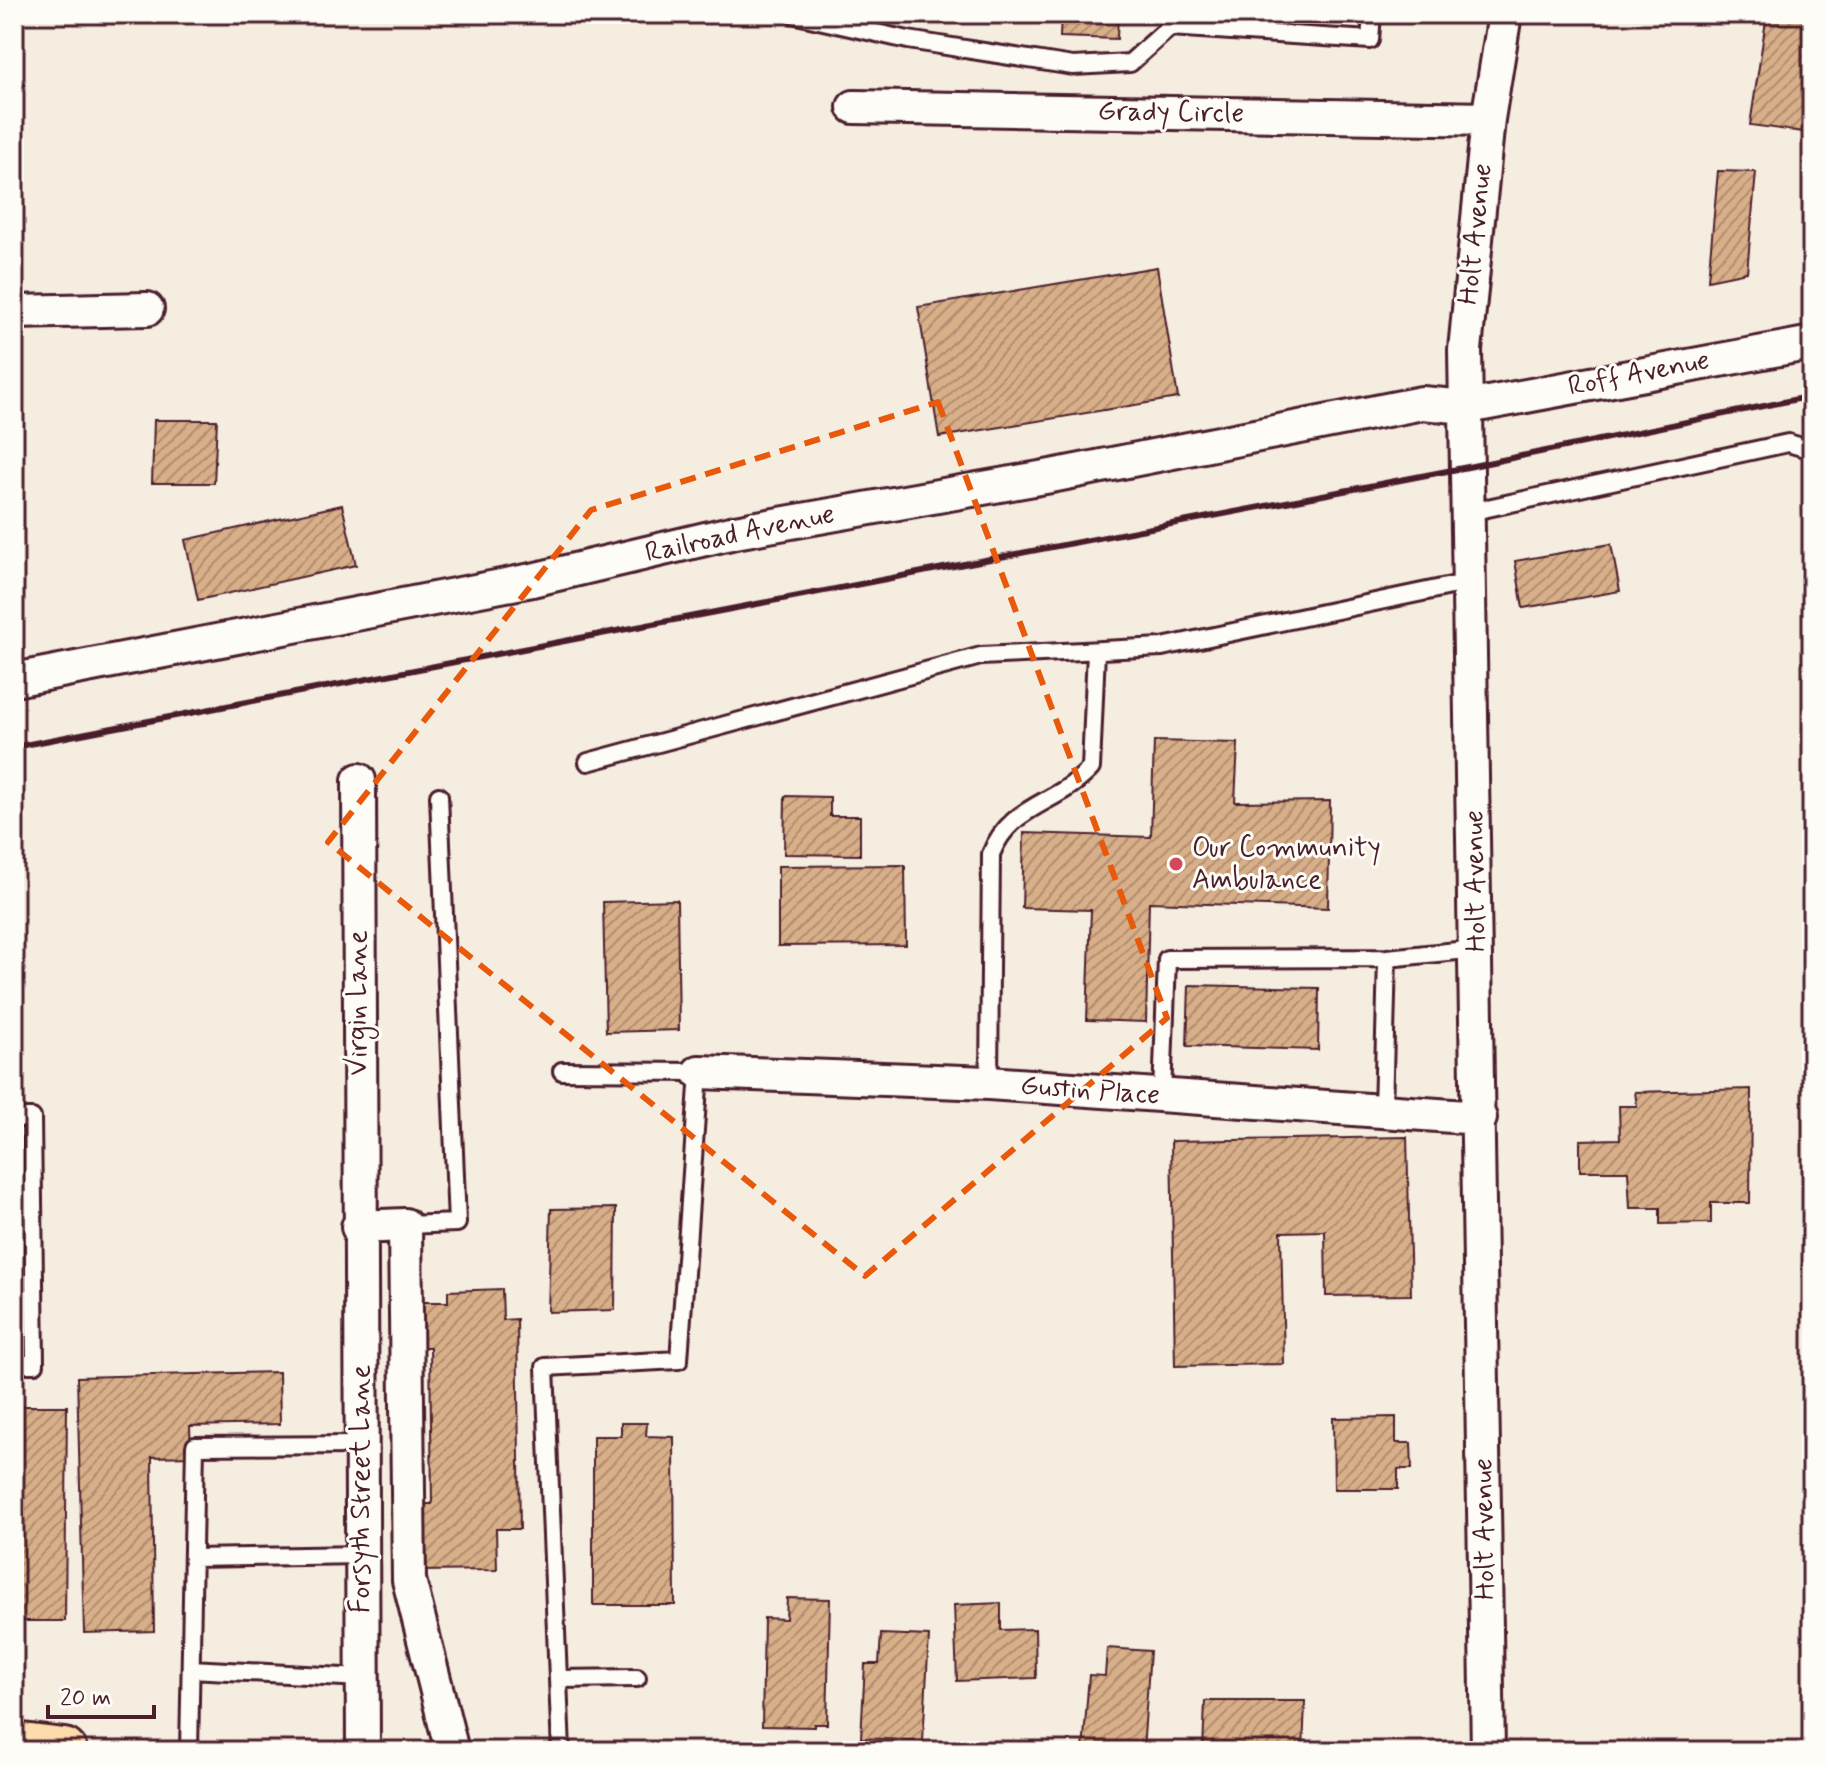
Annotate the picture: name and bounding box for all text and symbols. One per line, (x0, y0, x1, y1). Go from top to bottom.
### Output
street label: Grady Circle (1097, 93, 1245, 133)
street label: Holt Avenue (1450, 161, 1502, 307)
street label: Roff Avenue (1565, 342, 1713, 406)
street label: Railroad Avenue (642, 496, 838, 572)
street label: Holt Avenue (1456, 810, 1496, 952)
place label: Our Community Ambulance (1192, 830, 1381, 899)
marker: Our Community Ambulance (1167, 855, 1185, 873)
street label: Virgin Lane (340, 930, 379, 1076)
street label: Gustin Place (1019, 1068, 1161, 1114)
street label: Forsyth Street Lane (343, 1365, 380, 1613)
street label: Holt Avenue (1465, 1458, 1505, 1600)
scale bar (48, 1669, 154, 1719)
text: 20 m (60, 1683, 111, 1714)

